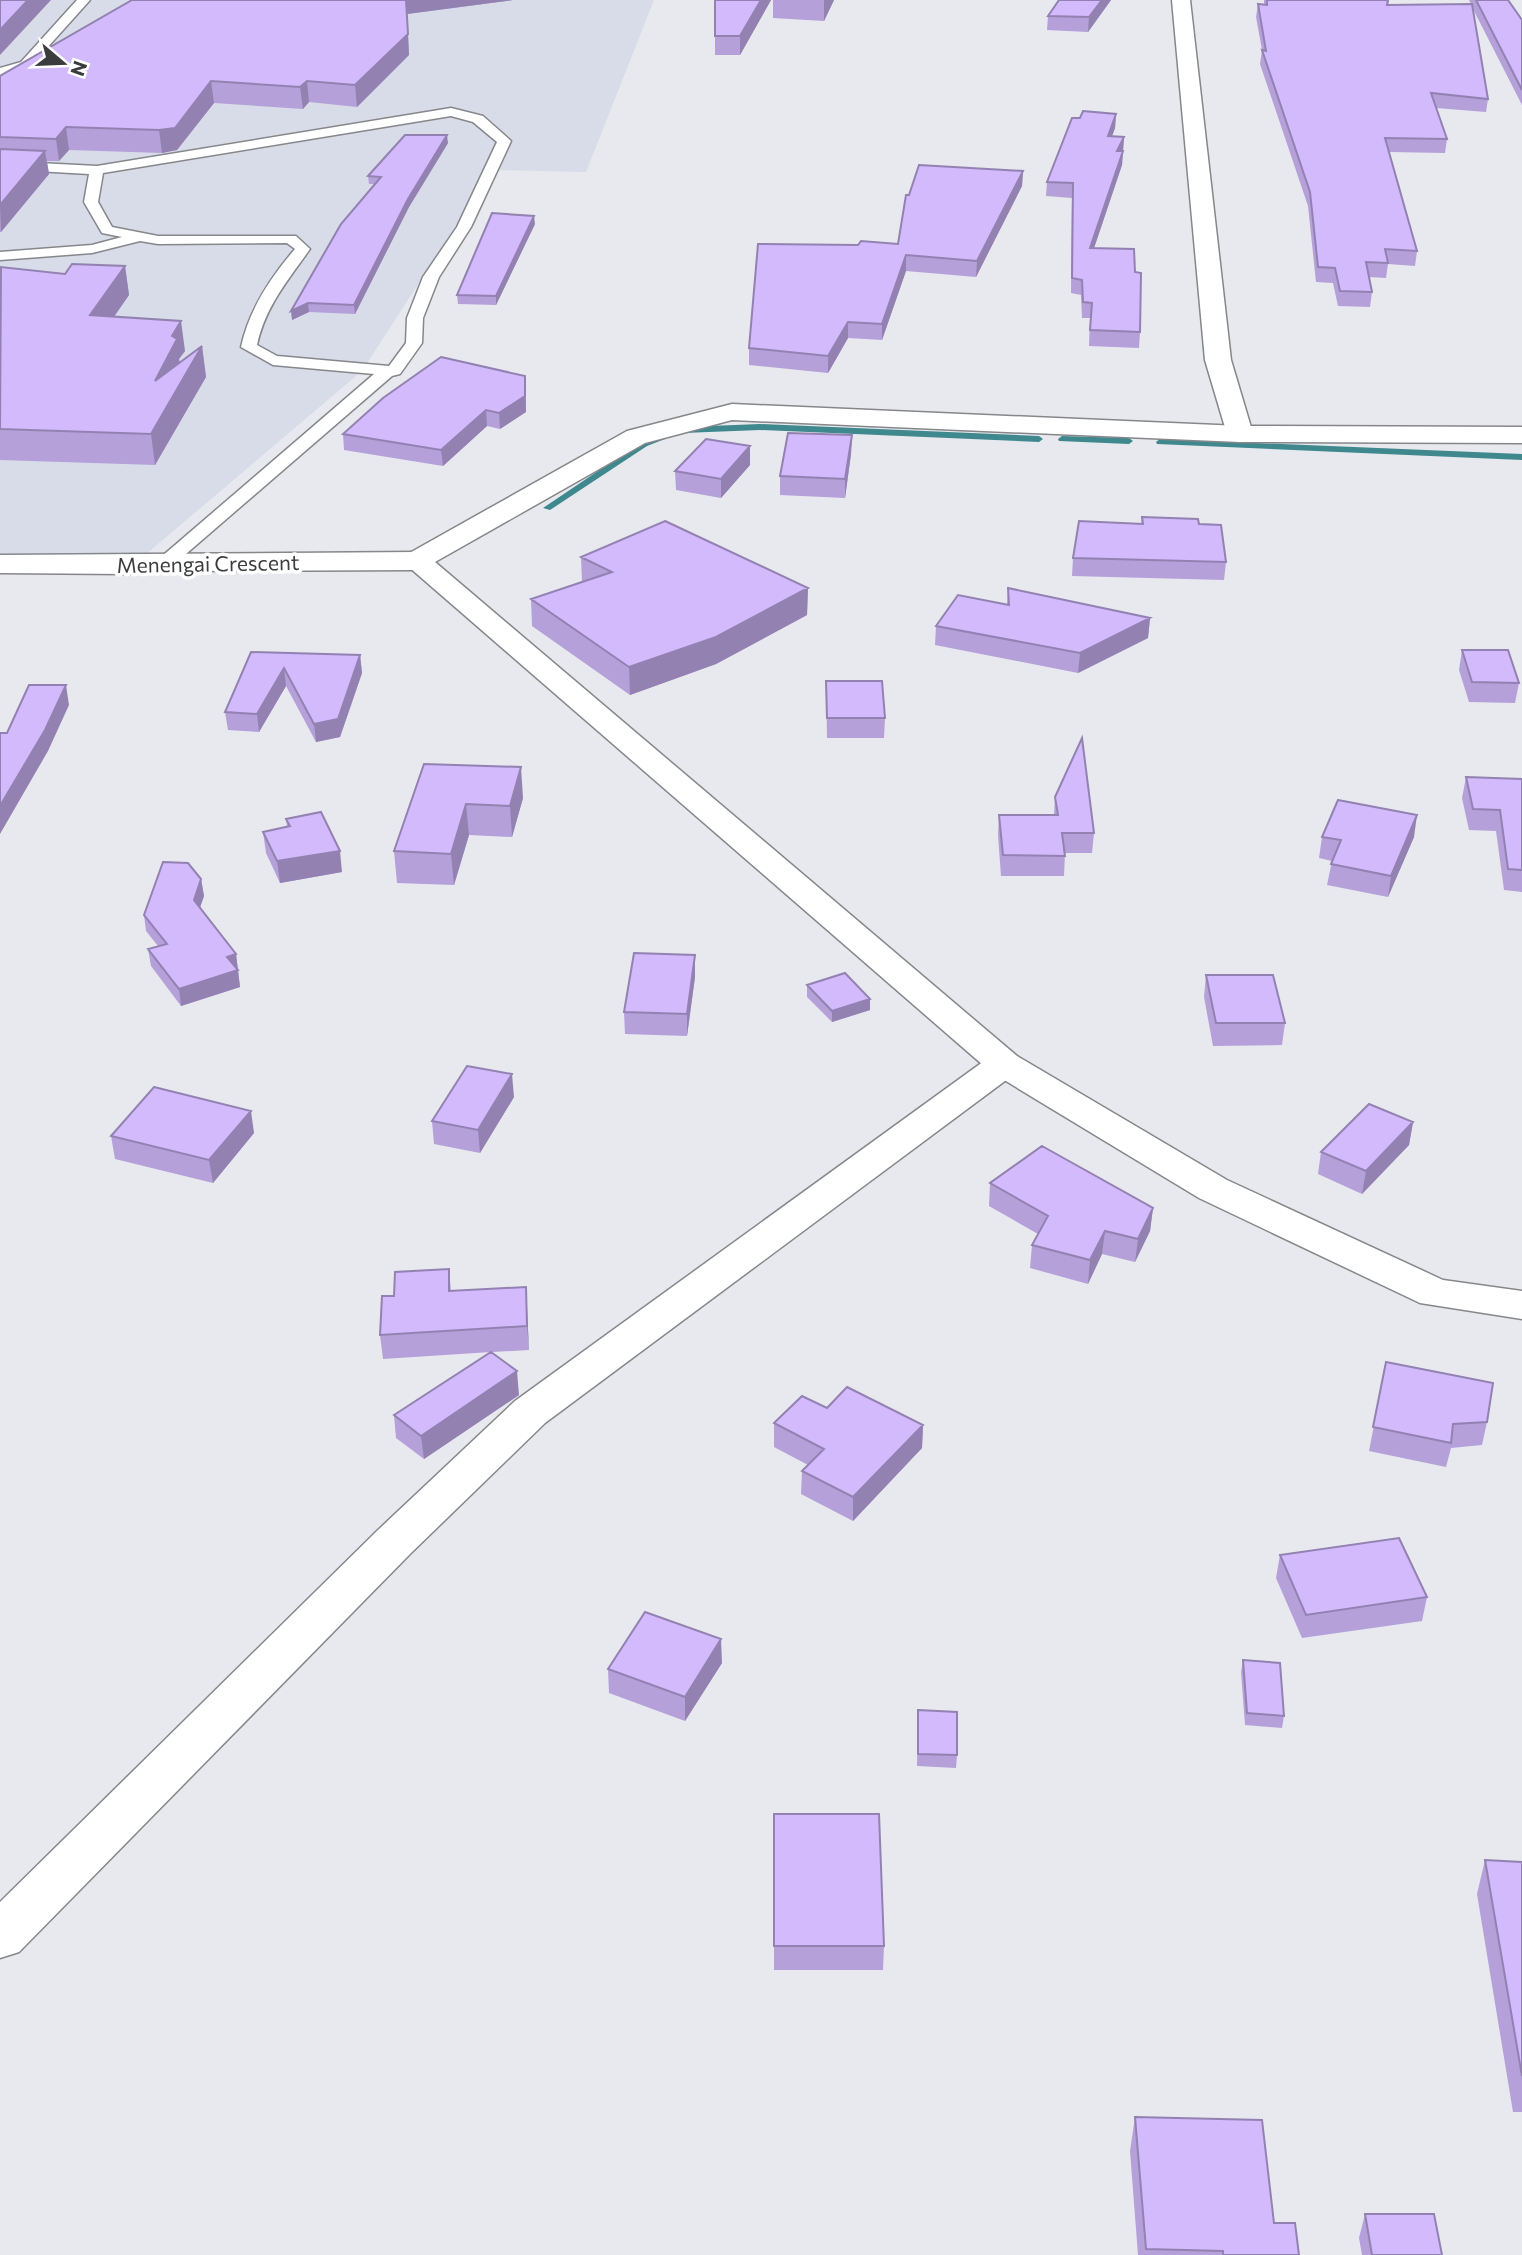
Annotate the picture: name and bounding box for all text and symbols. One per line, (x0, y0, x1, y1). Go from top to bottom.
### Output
north arrow (28, 28, 98, 98)
text: N (66, 58, 93, 79)
street label: Menengai Crescent (116, 549, 300, 577)

